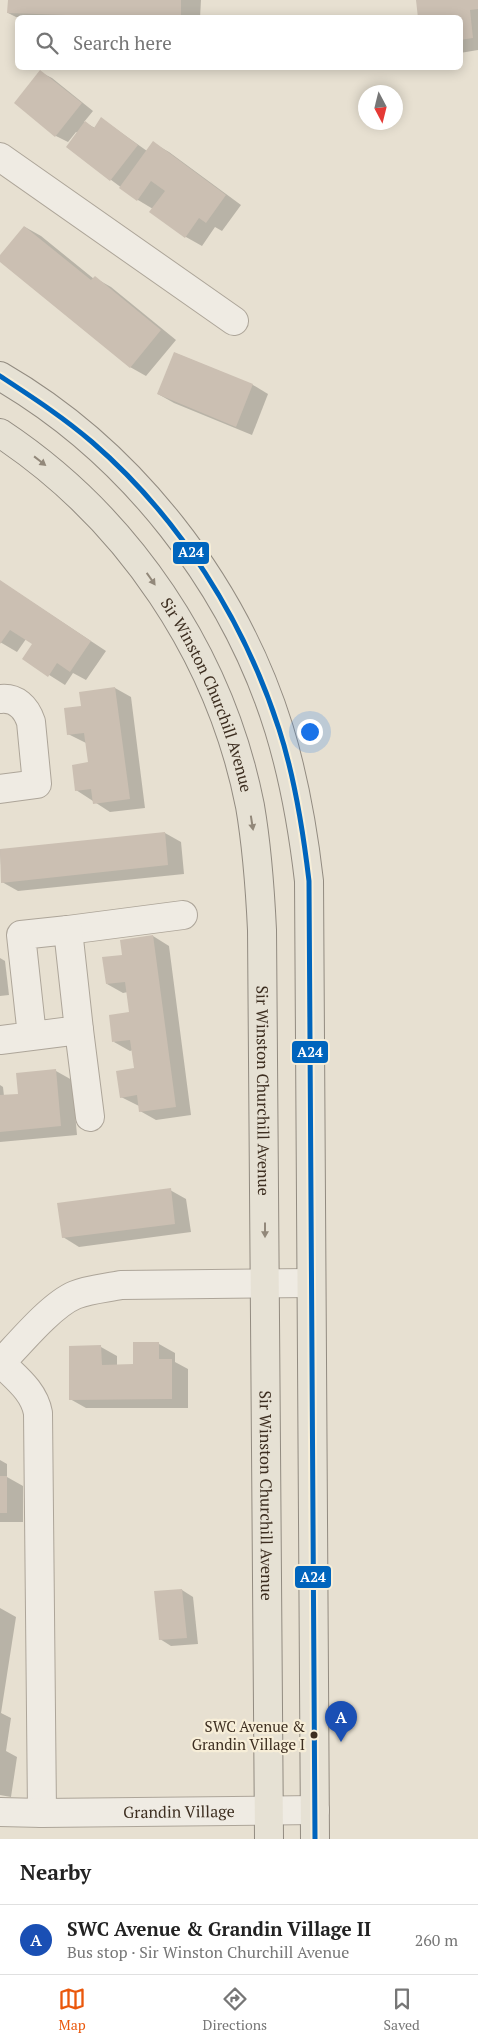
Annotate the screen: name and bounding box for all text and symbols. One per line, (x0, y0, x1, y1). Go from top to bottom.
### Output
search box (15, 15, 463, 70)
icon: search (33, 29, 61, 57)
text: Search here (73, 30, 172, 55)
north arrow (358, 85, 403, 130)
one-way arrow (33, 455, 46, 466)
line badge: A24 (172, 541, 210, 565)
text: A24 (178, 542, 204, 561)
one-way arrow (146, 572, 156, 585)
street label: Sir Winston Churchill Avenue (156, 593, 258, 794)
your location (297, 719, 323, 745)
one-way arrow (249, 816, 257, 832)
street label: Sir Winston Churchill Avenue (251, 985, 275, 1196)
line badge: A24 (291, 1040, 329, 1064)
text: A24 (297, 1042, 323, 1061)
one-way arrow (261, 1223, 269, 1239)
street label: Sir Winston Churchill Avenue (255, 1390, 278, 1601)
line badge: A24 (294, 1565, 332, 1589)
text: A24 (300, 1567, 326, 1586)
pin: A (325, 1701, 357, 1742)
place label: SWC Avenue & Grandin Village I (192, 1716, 305, 1754)
marker: SWC Avenue & Grandin Village I (309, 1730, 319, 1740)
street label: Grandin Village (123, 1800, 235, 1823)
text: Nearby (20, 1858, 91, 1886)
text: SWC Avenue & Grandin Village II (67, 1916, 371, 1941)
text: A (30, 1929, 42, 1951)
text: 260 m (415, 1929, 458, 1951)
text: Bus stop · Sir Winston Churchill Avenue (67, 1941, 349, 1963)
tab: Map (58, 1985, 86, 2034)
tab: Directions (203, 1985, 267, 2034)
tab: Saved (384, 1985, 420, 2034)

